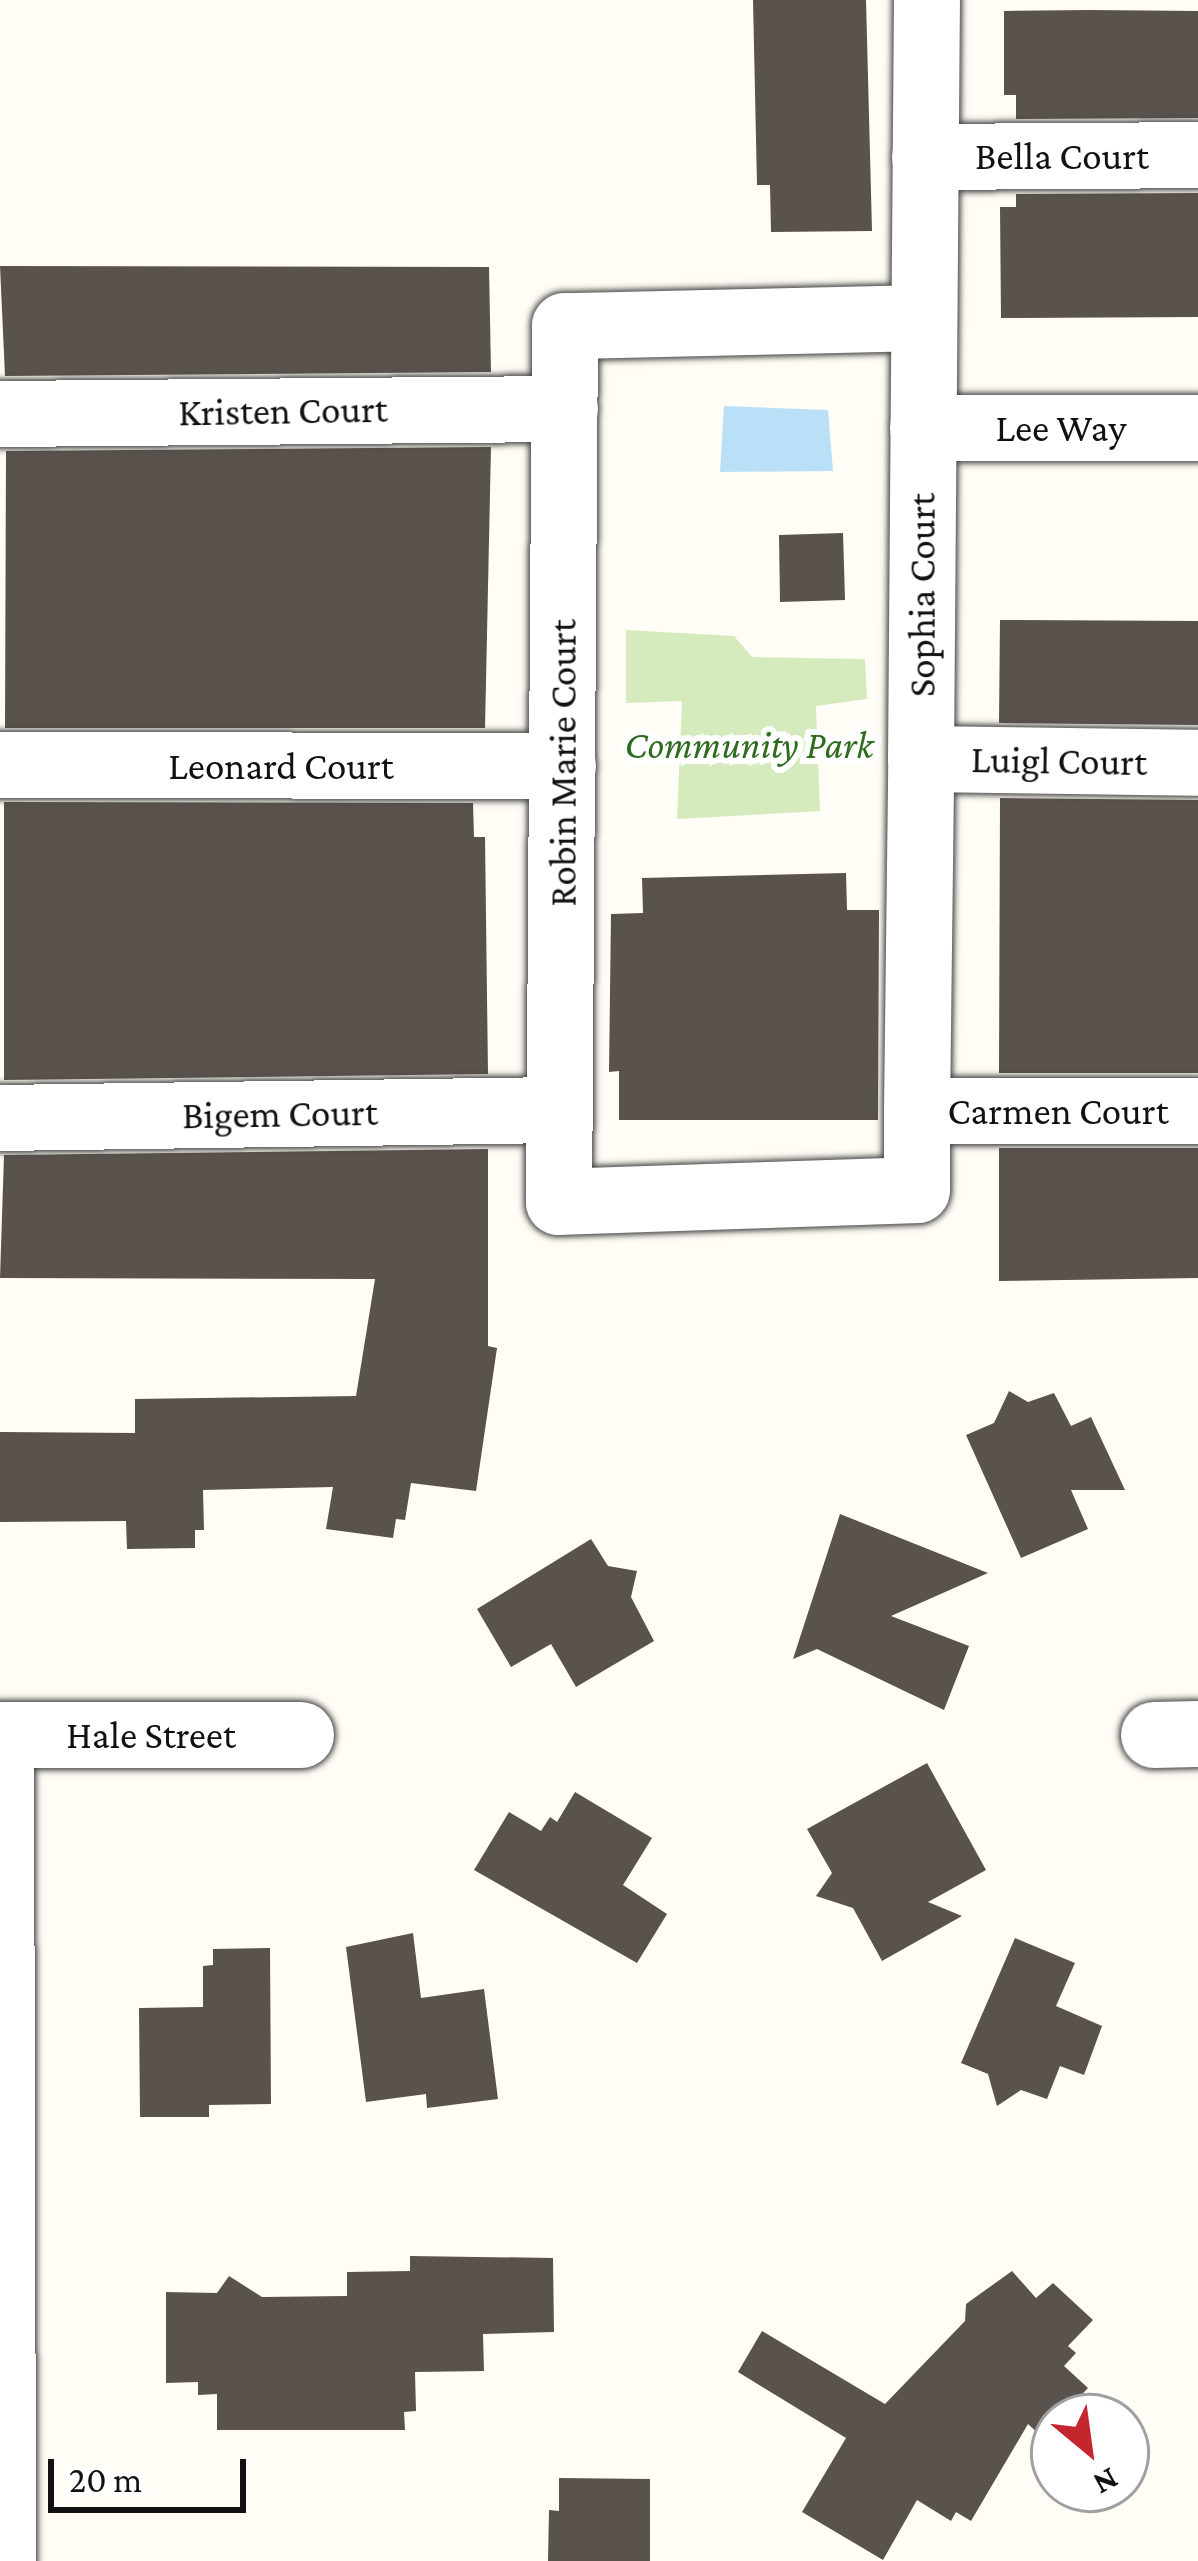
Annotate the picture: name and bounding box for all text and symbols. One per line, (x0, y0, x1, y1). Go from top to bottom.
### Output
street label: Bella Court (975, 133, 1149, 179)
street label: Kristen Court (178, 386, 388, 436)
street label: Lee Way (996, 405, 1126, 451)
street label: Sophia Court (899, 493, 945, 697)
street label: Robin Marie Court (540, 619, 586, 907)
park label: Community Park (625, 722, 873, 768)
street label: Luigl Court (971, 736, 1147, 786)
street label: Leonard Court (168, 743, 394, 789)
street label: Carmen Court (947, 1088, 1169, 1134)
street label: Bigem Court (182, 1089, 378, 1139)
street label: Hale Street (66, 1712, 236, 1758)
north arrow (1030, 2393, 1150, 2513)
scale bar (54, 2435, 252, 2509)
text: 20 m (69, 2460, 142, 2500)
text: N (1087, 2461, 1125, 2504)

